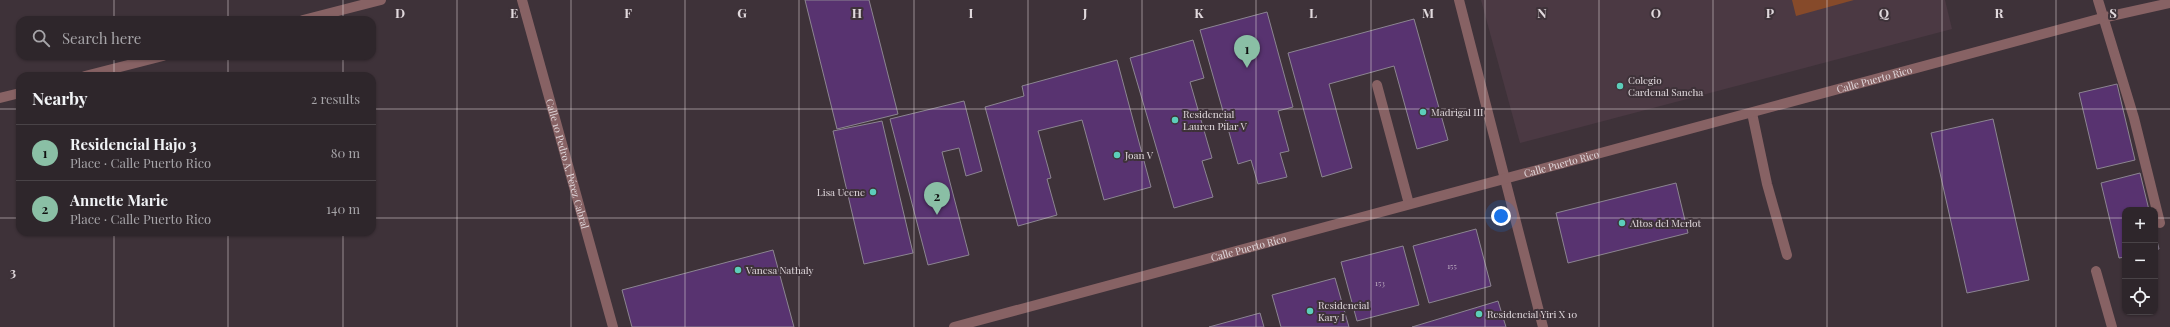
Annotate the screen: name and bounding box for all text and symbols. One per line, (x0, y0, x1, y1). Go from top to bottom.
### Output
text: D (395, 4, 405, 21)
text: E (510, 4, 518, 21)
text: F (624, 4, 632, 21)
text: G (737, 4, 747, 21)
text: H (852, 4, 862, 21)
text: I (969, 4, 974, 21)
text: J (1082, 4, 1088, 21)
text: K (1194, 4, 1204, 21)
text: L (1309, 4, 1317, 21)
text: M (1422, 4, 1434, 21)
text: N (1537, 4, 1547, 21)
text: O (1651, 4, 1661, 21)
text: P (1766, 4, 1775, 21)
text: Q (1879, 4, 1890, 21)
text: R (1995, 4, 2005, 21)
text: S (2109, 4, 2117, 21)
search box (16, 16, 376, 60)
icon: search (30, 27, 52, 49)
text: Search here (62, 28, 141, 48)
pin: 1 (1234, 35, 1260, 68)
street label: Calle Puerto Rico (1835, 62, 1914, 96)
place label: Colegio Cardenal Sancha (1628, 73, 1703, 99)
marker: Colegio Cardenal Sancha (1615, 81, 1625, 91)
text: Nearby (32, 87, 87, 109)
text: 2 results (311, 90, 360, 107)
street label: Calle 10 Pedro A. Pérez Cabral (543, 97, 592, 230)
place label: Madrigal III (1431, 105, 1484, 119)
place label: Residencial Lauren Pilar V (1183, 107, 1247, 133)
marker: Madrigal III (1418, 107, 1428, 117)
marker: Residencial Lauren Pilar V (1170, 115, 1180, 125)
text: Residencial Hajo 3 (70, 134, 197, 154)
text: 1 (43, 144, 47, 161)
text: 80 m (331, 144, 360, 161)
street label: Calle Puerto Rico (1522, 147, 1601, 180)
place label: Joan V (1124, 148, 1154, 162)
marker: Joan V (1112, 150, 1122, 160)
text: Place · Calle Puerto Rico (70, 154, 211, 171)
pin: 2 (924, 182, 950, 215)
place label: Lisa Ucene (817, 185, 865, 199)
marker: Lisa Ucene (868, 187, 878, 197)
text: Annette Marie (70, 190, 168, 210)
text: 2 (42, 200, 48, 217)
text: 140 m (326, 200, 360, 217)
your location (1491, 206, 1511, 226)
map controls (2122, 207, 2158, 315)
button: + (2122, 207, 2158, 243)
text: Place · Calle Puerto Rico (70, 210, 211, 227)
place label: Altos del Merlot (1629, 216, 1701, 230)
marker: Altos del Merlot (1617, 218, 1627, 228)
street label: Calle Puerto Rico (1209, 231, 1288, 265)
button: − (2122, 243, 2158, 279)
house number: 155 (1447, 260, 1457, 271)
text: 3 (10, 263, 16, 280)
place label: Vanesa Nathaly (745, 263, 814, 277)
marker: Vanesa Nathaly (733, 265, 743, 275)
house number: 153 (1375, 277, 1385, 288)
button: locate (2122, 279, 2158, 315)
place label: Residencial Kary I (1318, 298, 1370, 324)
marker: Residencial Kary I (1305, 306, 1315, 316)
place label: Residencial Yiri X 10 (1487, 307, 1577, 321)
marker: Residencial Yiri X 10 (1474, 309, 1484, 319)

